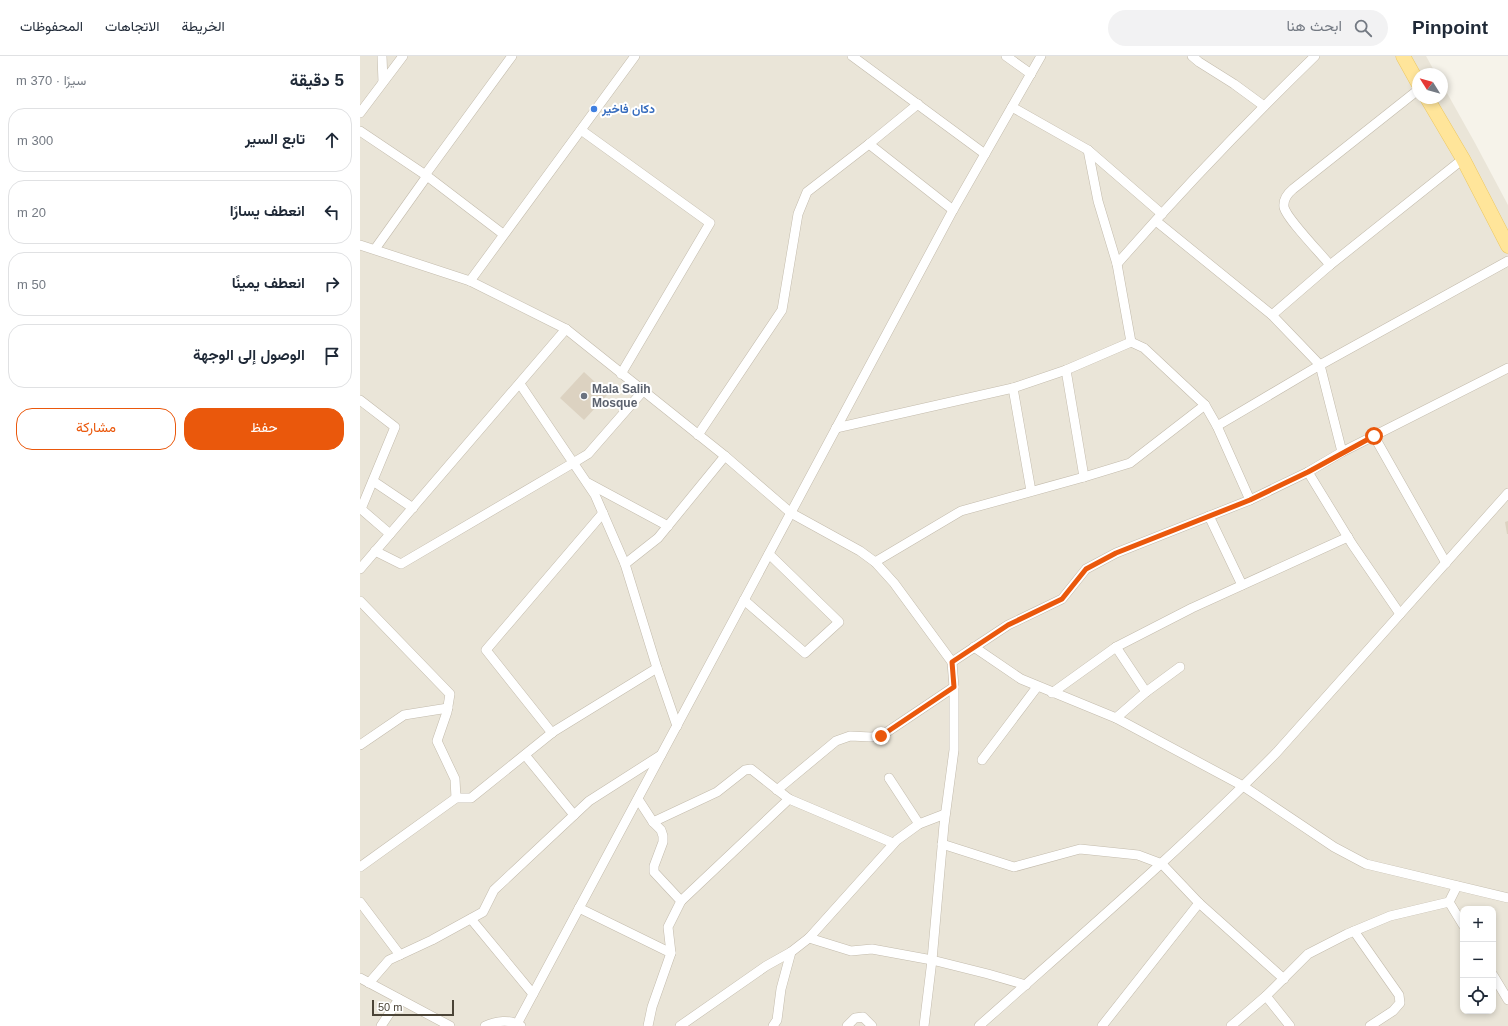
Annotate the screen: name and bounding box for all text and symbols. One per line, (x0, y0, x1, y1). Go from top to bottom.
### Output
search box (1108, 10, 1388, 46)
text: ابحث هنا (1286, 17, 1342, 34)
icon: search (1352, 17, 1374, 39)
text: Pinpoint (1412, 17, 1488, 38)
text: المحفوظات (20, 18, 83, 34)
text: الاتجاهات (105, 18, 159, 34)
text: الخريطة (181, 18, 225, 34)
north arrow (1412, 68, 1448, 104)
text: 5 دقيقة (290, 71, 344, 90)
text: سيرًا · 370 m (16, 73, 86, 88)
place label: دكان فاخیر (601, 102, 655, 117)
marker: دكان فاخیر (589, 104, 599, 114)
icon: ahead (321, 129, 343, 151)
text: تابع السير (245, 130, 305, 147)
text: 300 m (17, 133, 53, 148)
icon: left (321, 201, 343, 223)
text: انعطف يسارًا (230, 202, 305, 219)
text: 20 m (17, 205, 46, 220)
icon: right (321, 273, 343, 295)
text: انعطف يمينًا (232, 274, 305, 291)
text: 50 m (17, 277, 46, 292)
icon: arrive (321, 345, 343, 367)
text: الوصول إلى الوجهة (193, 346, 305, 363)
place label: Mala Salih Mosque (592, 382, 651, 410)
marker: Mala Salih Mosque (579, 391, 589, 401)
button: مشاركة (16, 408, 176, 450)
button: حفظ (184, 408, 344, 450)
route start (1365, 427, 1383, 445)
route end (872, 727, 890, 745)
map controls (1460, 906, 1496, 1014)
button: + (1460, 906, 1496, 942)
button: − (1460, 942, 1496, 978)
button: locate (1460, 978, 1496, 1014)
scale bar (372, 998, 454, 1017)
text: 50 m (378, 1001, 402, 1013)

